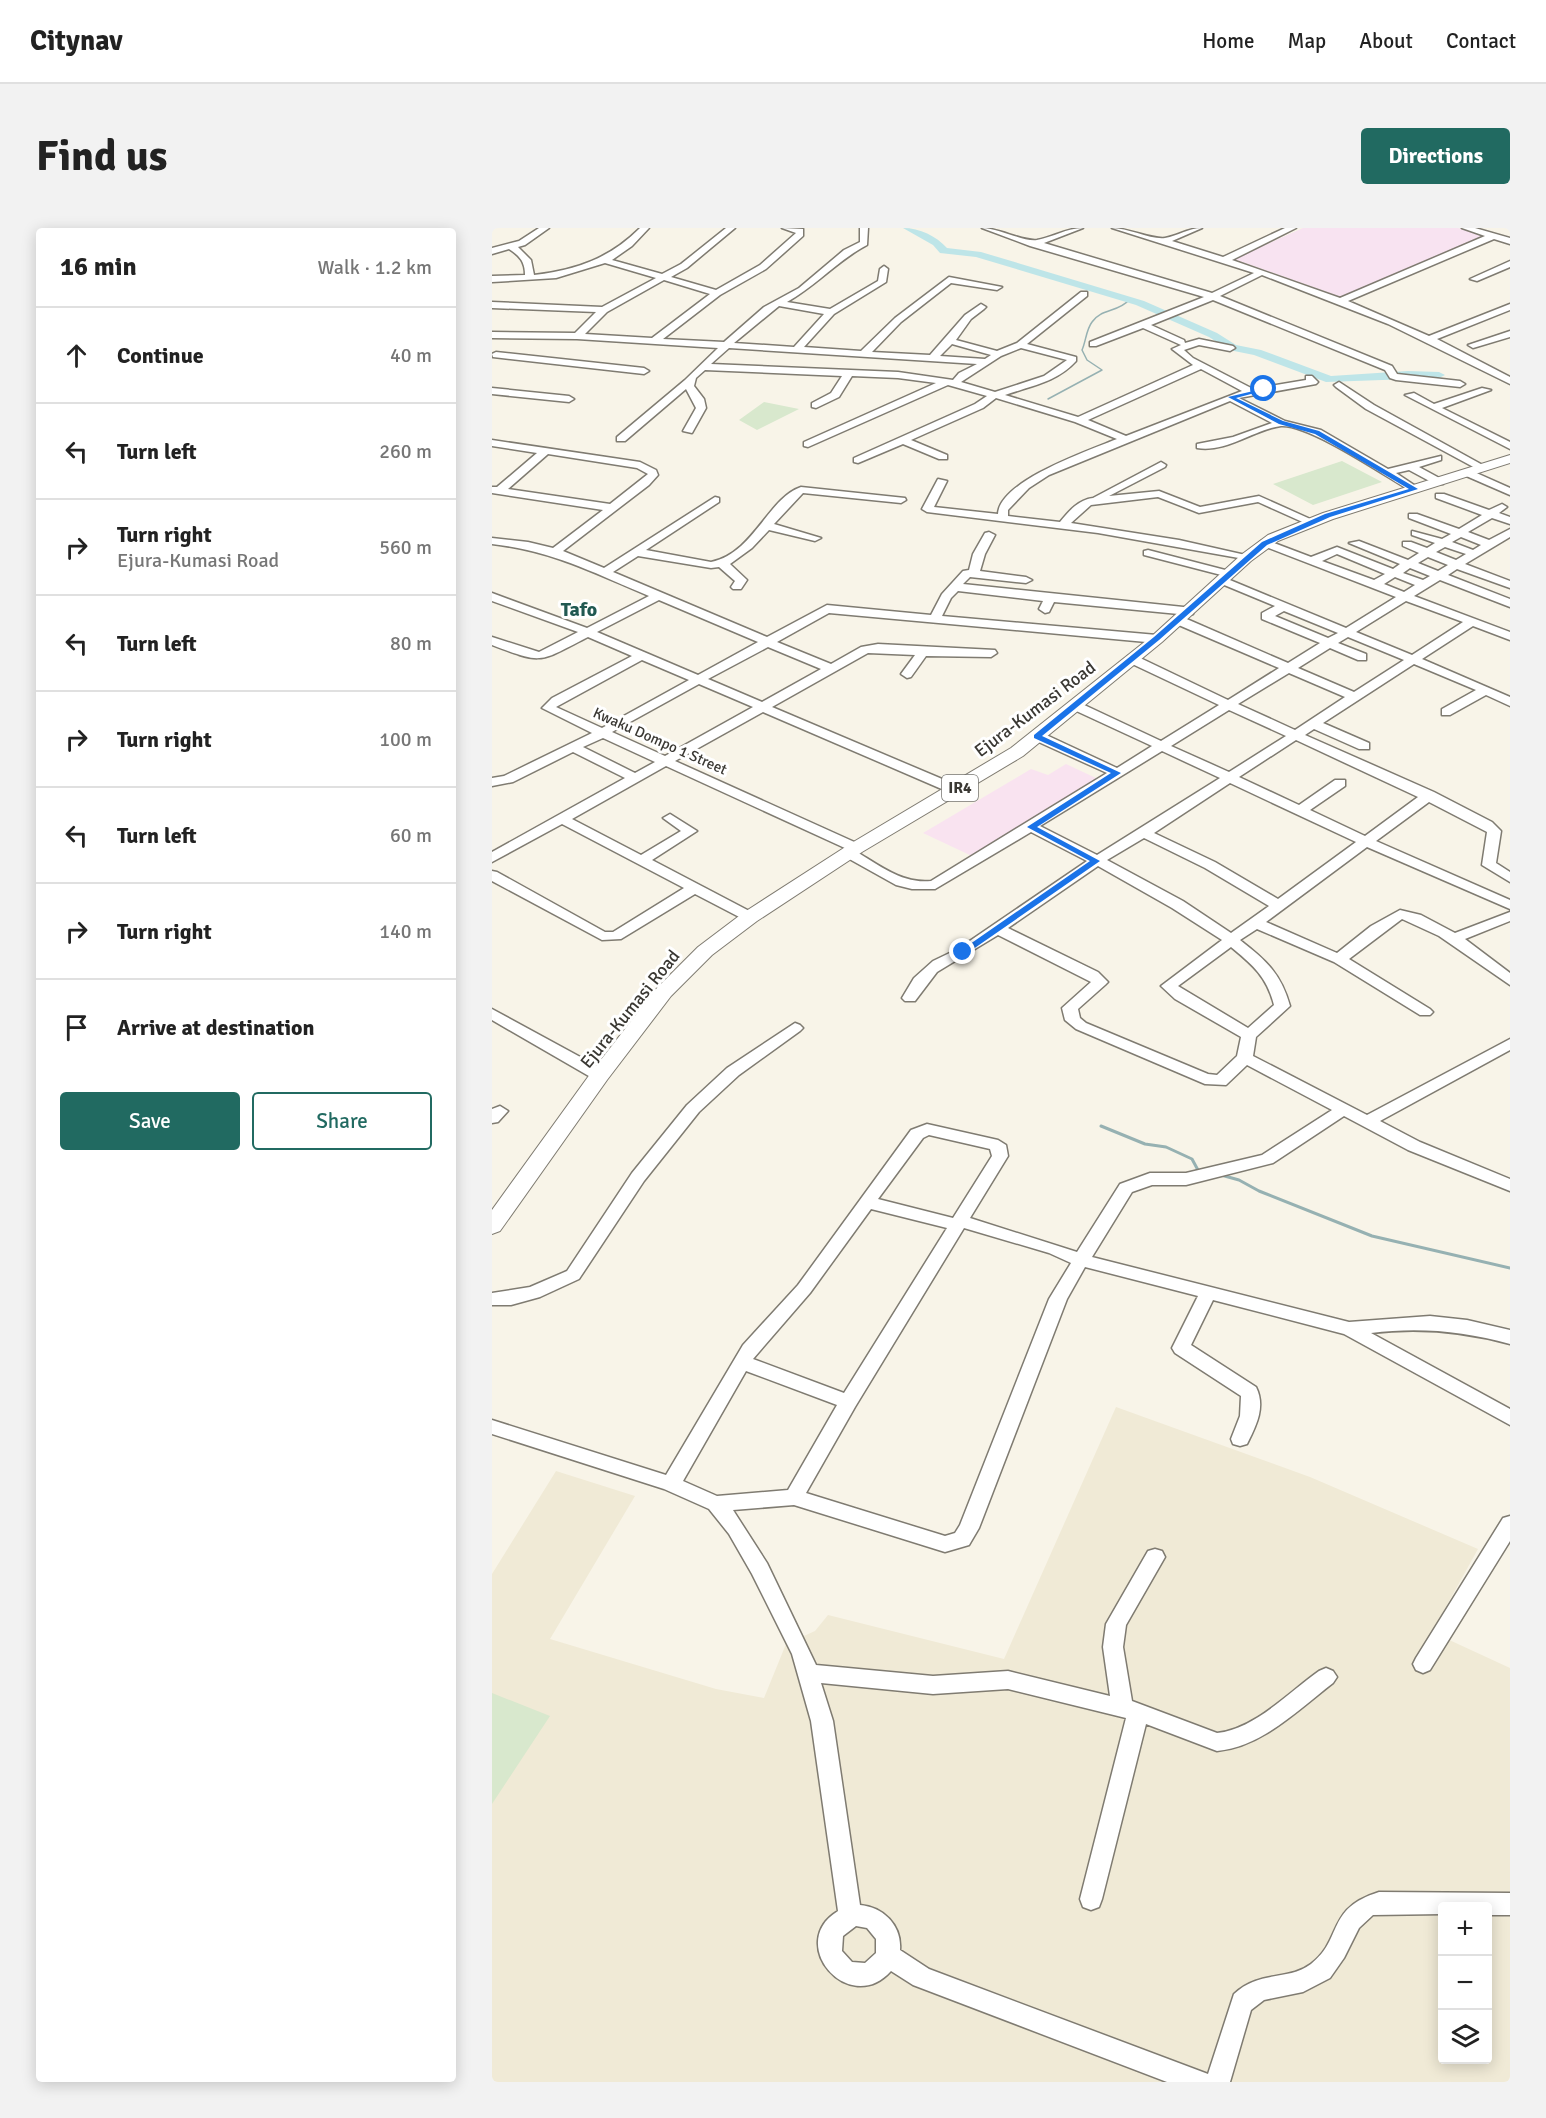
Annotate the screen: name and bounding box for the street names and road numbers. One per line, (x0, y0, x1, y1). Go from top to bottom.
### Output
street label: Ejura-Kumasi Road (970, 656, 1100, 762)
street label: Kwaku Dompo 1 Street (590, 703, 730, 779)
road number: IR4 (942, 775, 978, 801)
street label: Ejura-Kumasi Road (576, 945, 684, 1073)

